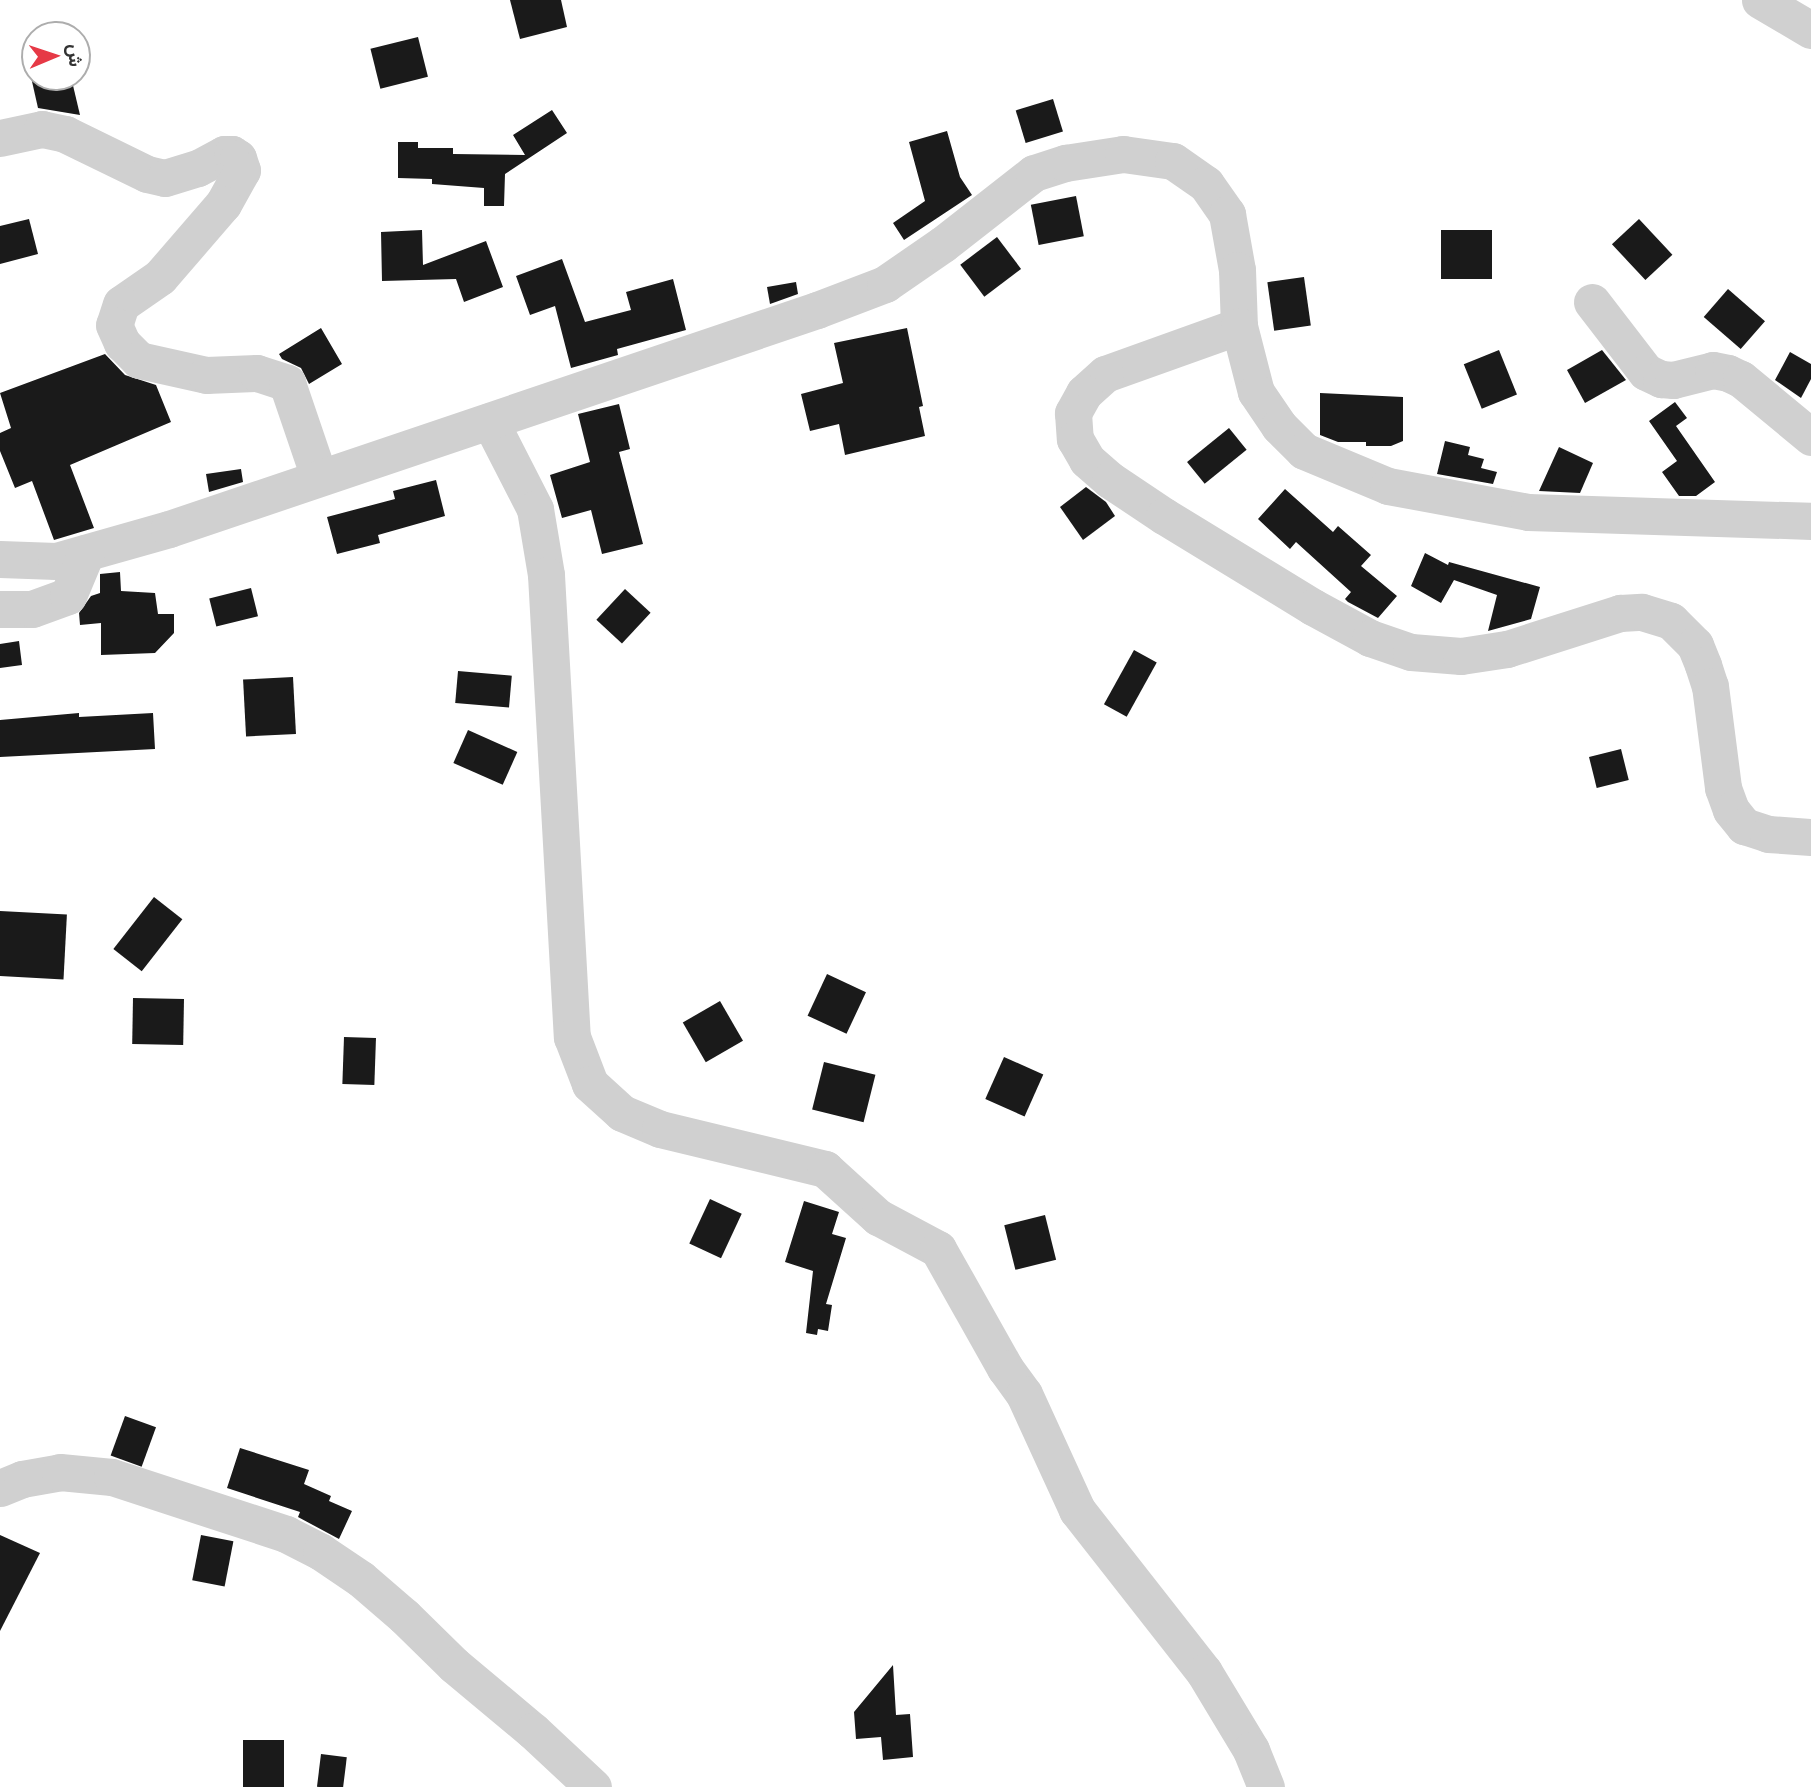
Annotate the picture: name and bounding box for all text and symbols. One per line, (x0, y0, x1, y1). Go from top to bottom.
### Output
north arrow (21, 21, 91, 91)
text: ش (64, 44, 87, 67)

